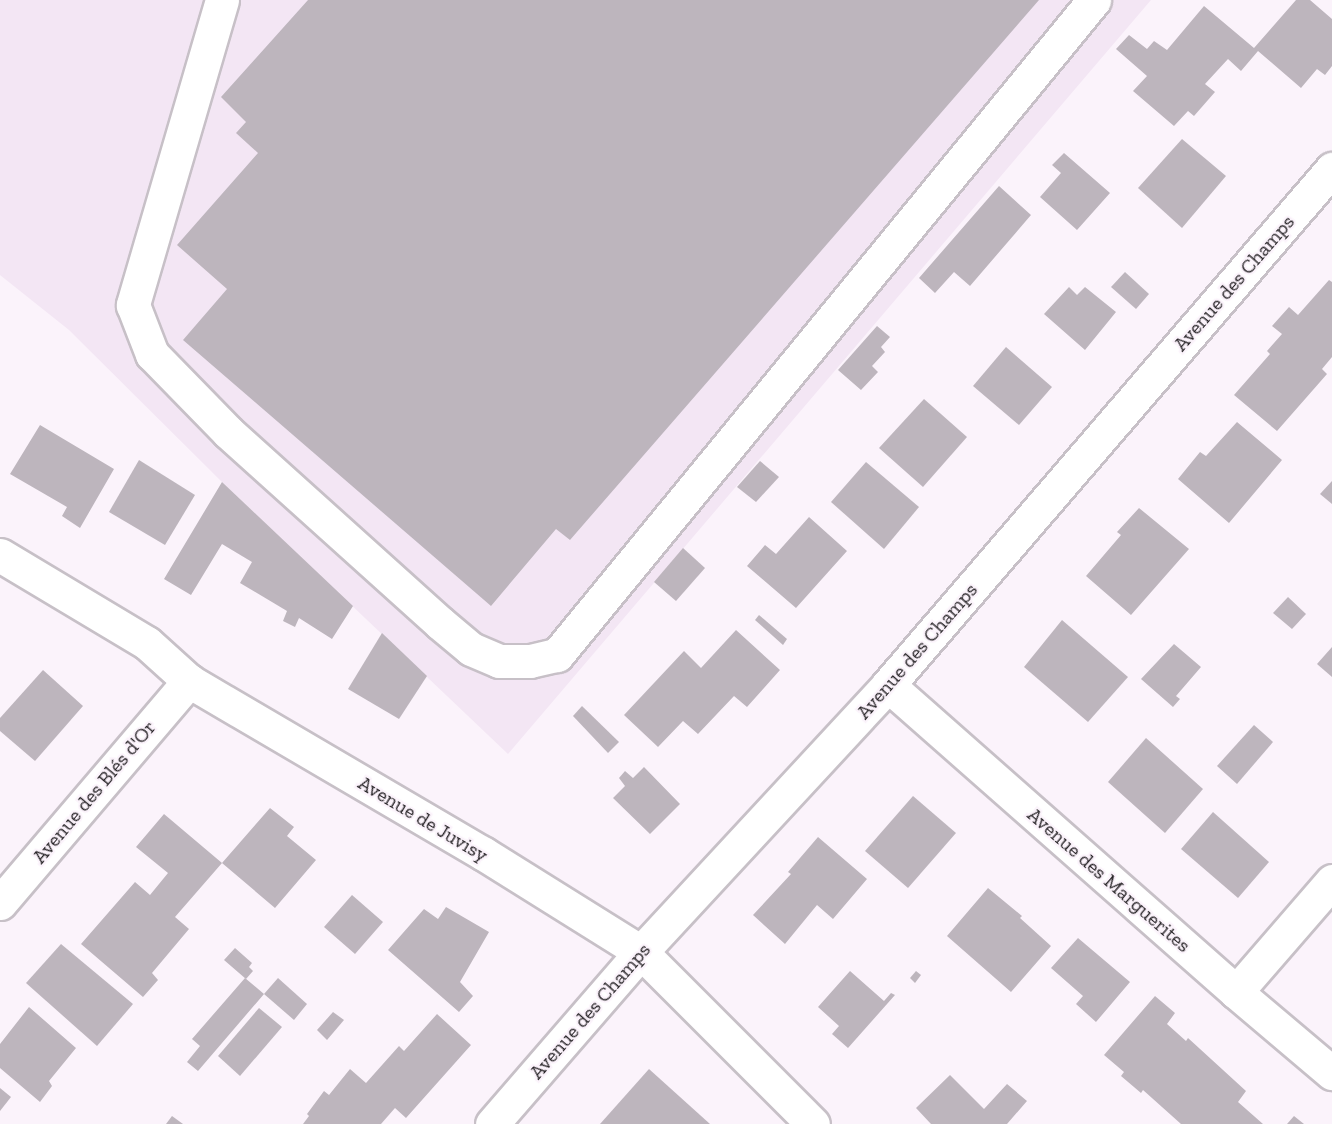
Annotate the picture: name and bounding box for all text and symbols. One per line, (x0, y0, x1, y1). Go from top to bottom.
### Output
street label: Avenue des Champs (1168, 210, 1300, 356)
street label: Avenue des Champs (851, 578, 983, 724)
street label: Avenue des Blés d'Or (27, 716, 161, 868)
street label: Avenue de Juvisy (354, 771, 492, 867)
street label: Avenue des Marguerites (1023, 803, 1195, 957)
street label: Avenue des Champs (524, 938, 656, 1084)

